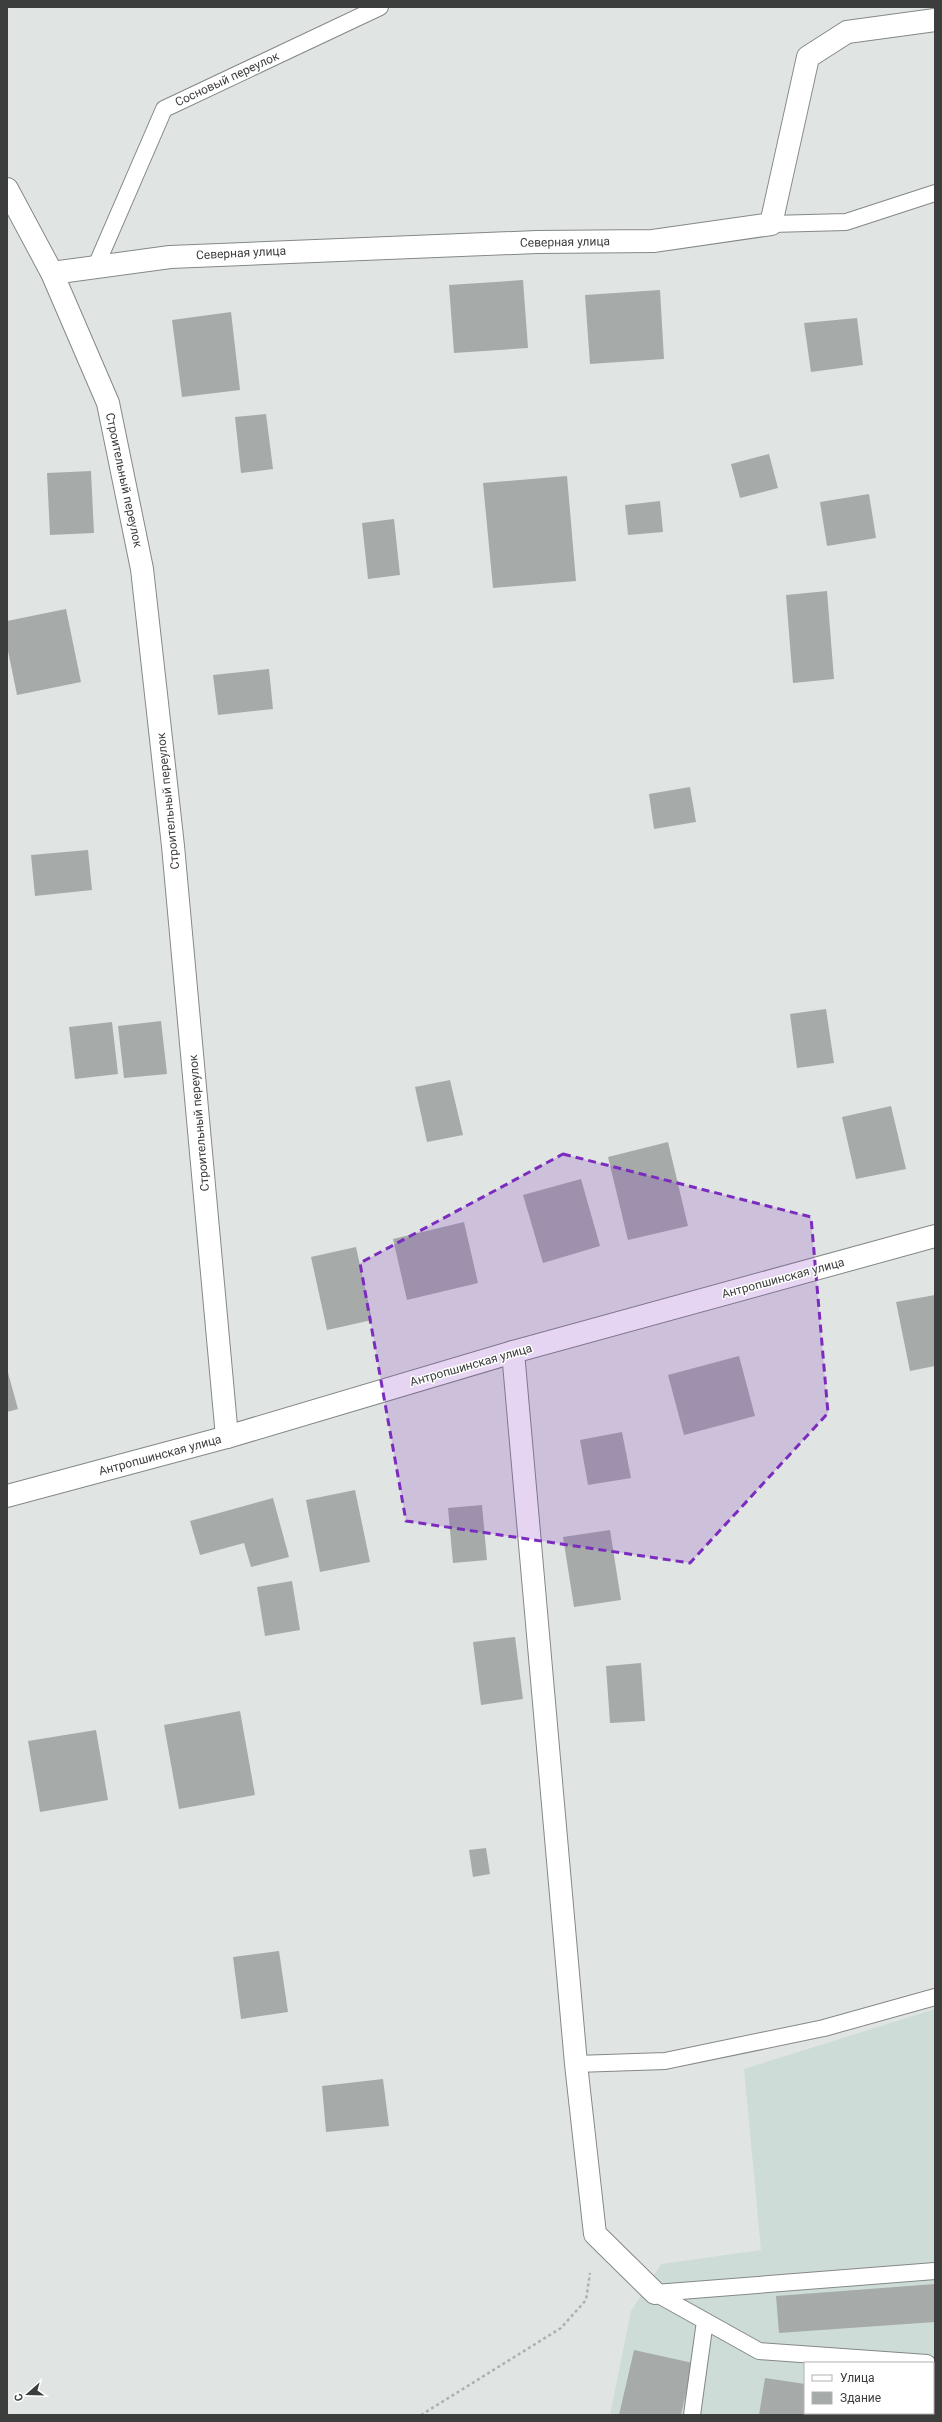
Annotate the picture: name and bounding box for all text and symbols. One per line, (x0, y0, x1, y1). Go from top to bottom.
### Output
street label: Сосновый переулок (173, 49, 282, 109)
street label: Северная улица (520, 234, 610, 250)
street label: Северная улица (196, 244, 286, 262)
street label: Строительный переулок (103, 411, 145, 549)
street label: Строительный переулок (154, 731, 182, 870)
street label: Строительный переулок (186, 1053, 212, 1192)
street label: Антропшинская улица (720, 1255, 846, 1301)
street label: Антропшинская улица (408, 1341, 534, 1389)
street label: Антропшинская улица (97, 1432, 223, 1478)
legend (804, 2362, 934, 2414)
text: Улица (840, 2371, 875, 2385)
north arrow (8, 2374, 48, 2414)
text: Здание (840, 2391, 881, 2405)
text: С (12, 2392, 26, 2403)

